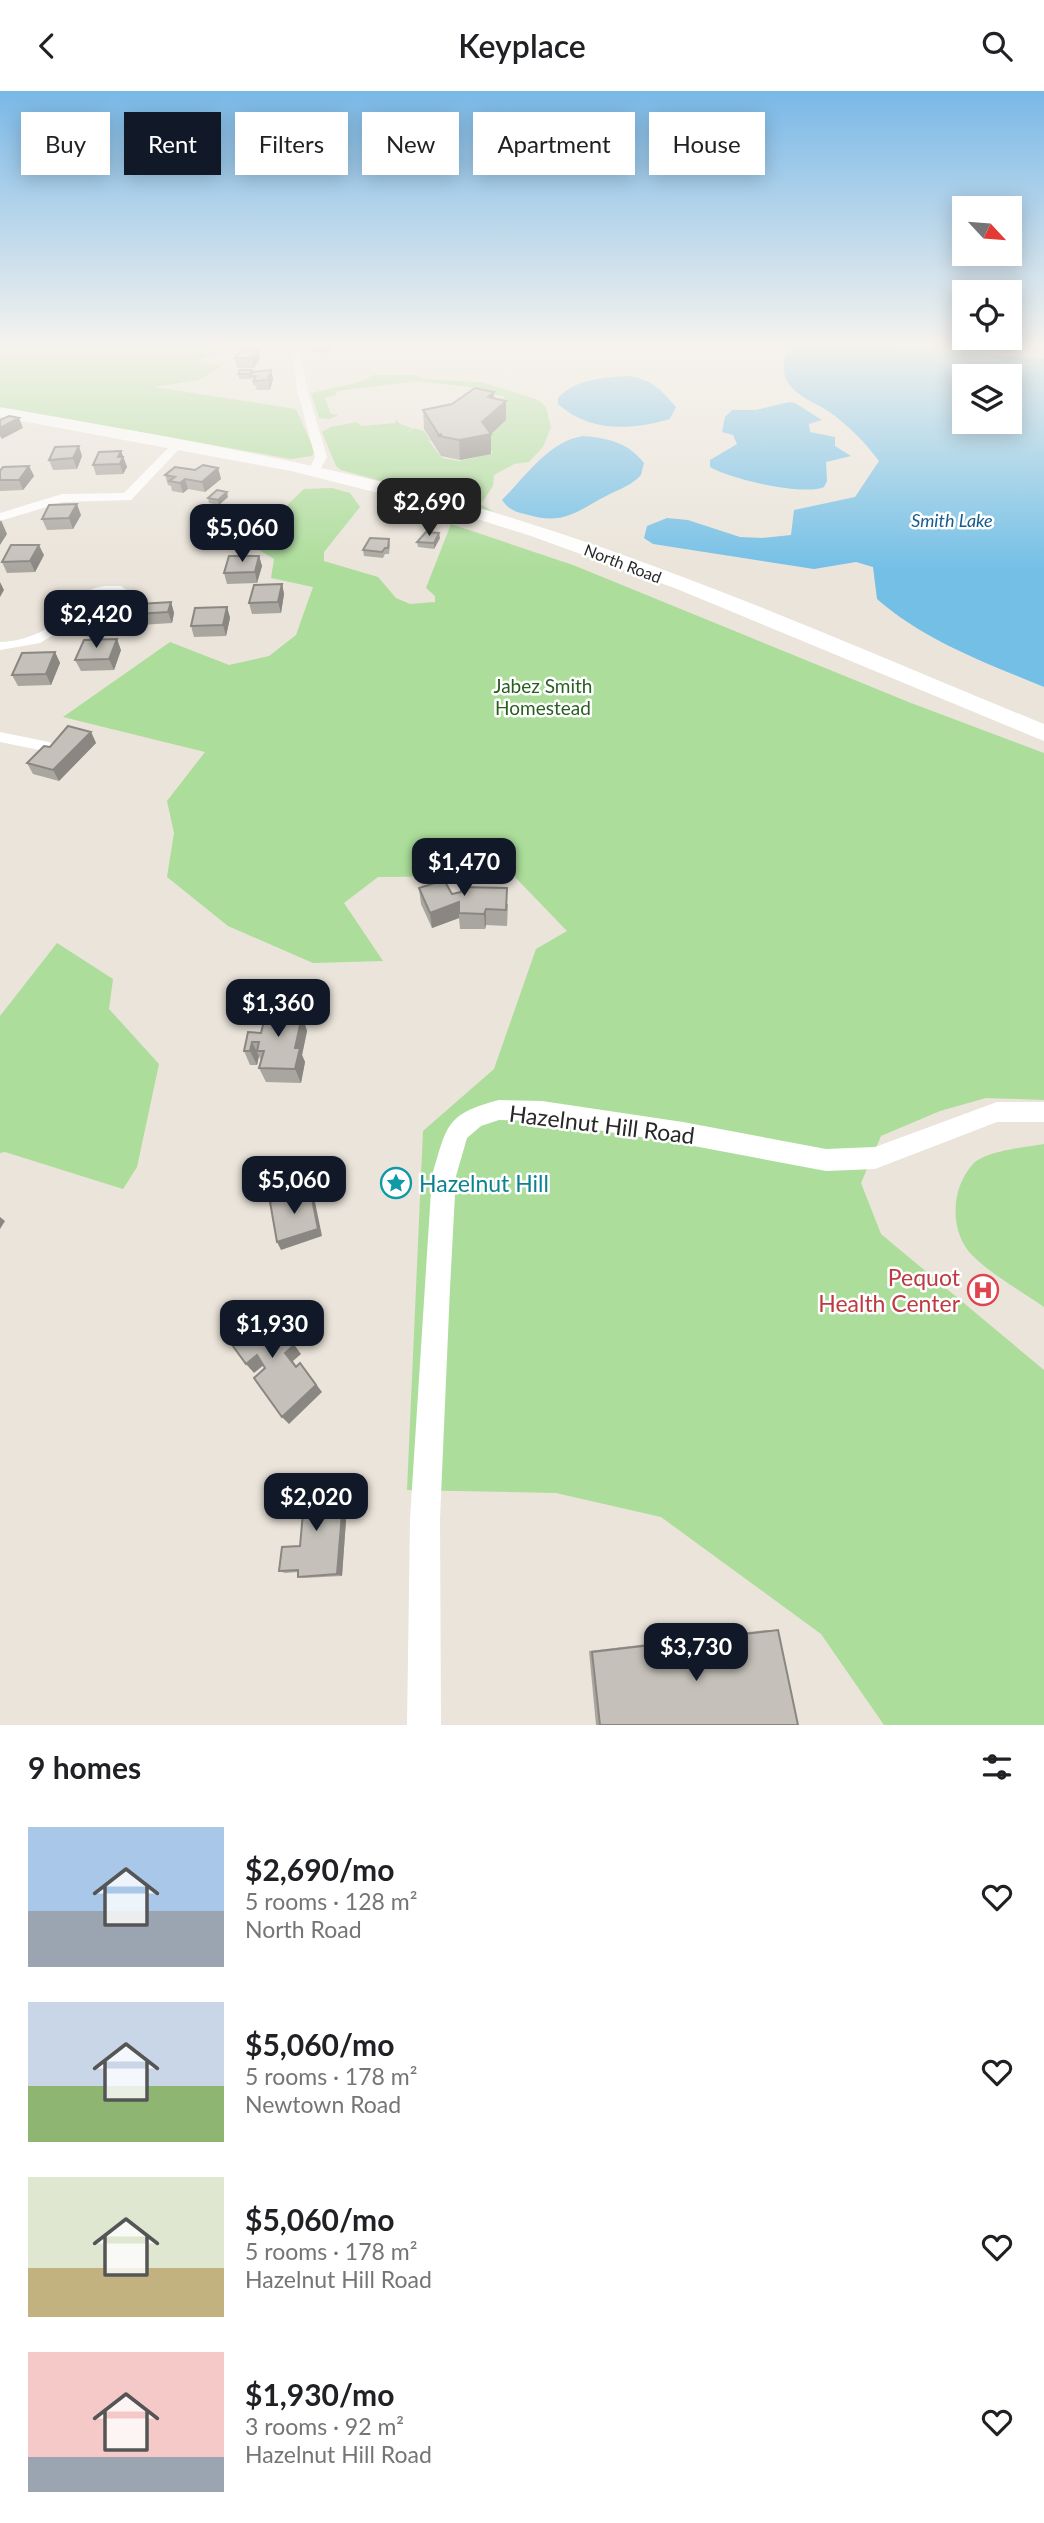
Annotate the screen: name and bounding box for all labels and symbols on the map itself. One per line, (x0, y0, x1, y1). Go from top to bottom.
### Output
north arrow (952, 196, 1022, 266)
pin: $2,690 (372, 479, 486, 538)
pin: $5,060 (185, 505, 299, 564)
water label: Smith Lake (911, 509, 993, 531)
street label: North Road (582, 540, 664, 586)
pin: $2,420 (39, 591, 153, 650)
park label: Jabez Smith Homestead (494, 674, 592, 719)
pin: $1,470 (407, 839, 521, 898)
pin: $1,360 (221, 979, 335, 1039)
street label: Hazelnut Hill Road (508, 1099, 696, 1149)
pin: $5,060 (237, 1157, 351, 1216)
place icon: Hazelnut Hill (379, 1166, 413, 1200)
place label: Hazelnut Hill (419, 1169, 549, 1197)
place label: Pequot Health Center (818, 1263, 961, 1317)
hospital icon: Pequot Health Center (966, 1273, 1000, 1307)
pin: $1,930 (215, 1301, 329, 1360)
pin: $2,020 (259, 1473, 373, 1533)
pin: $3,730 (639, 1623, 753, 1683)

